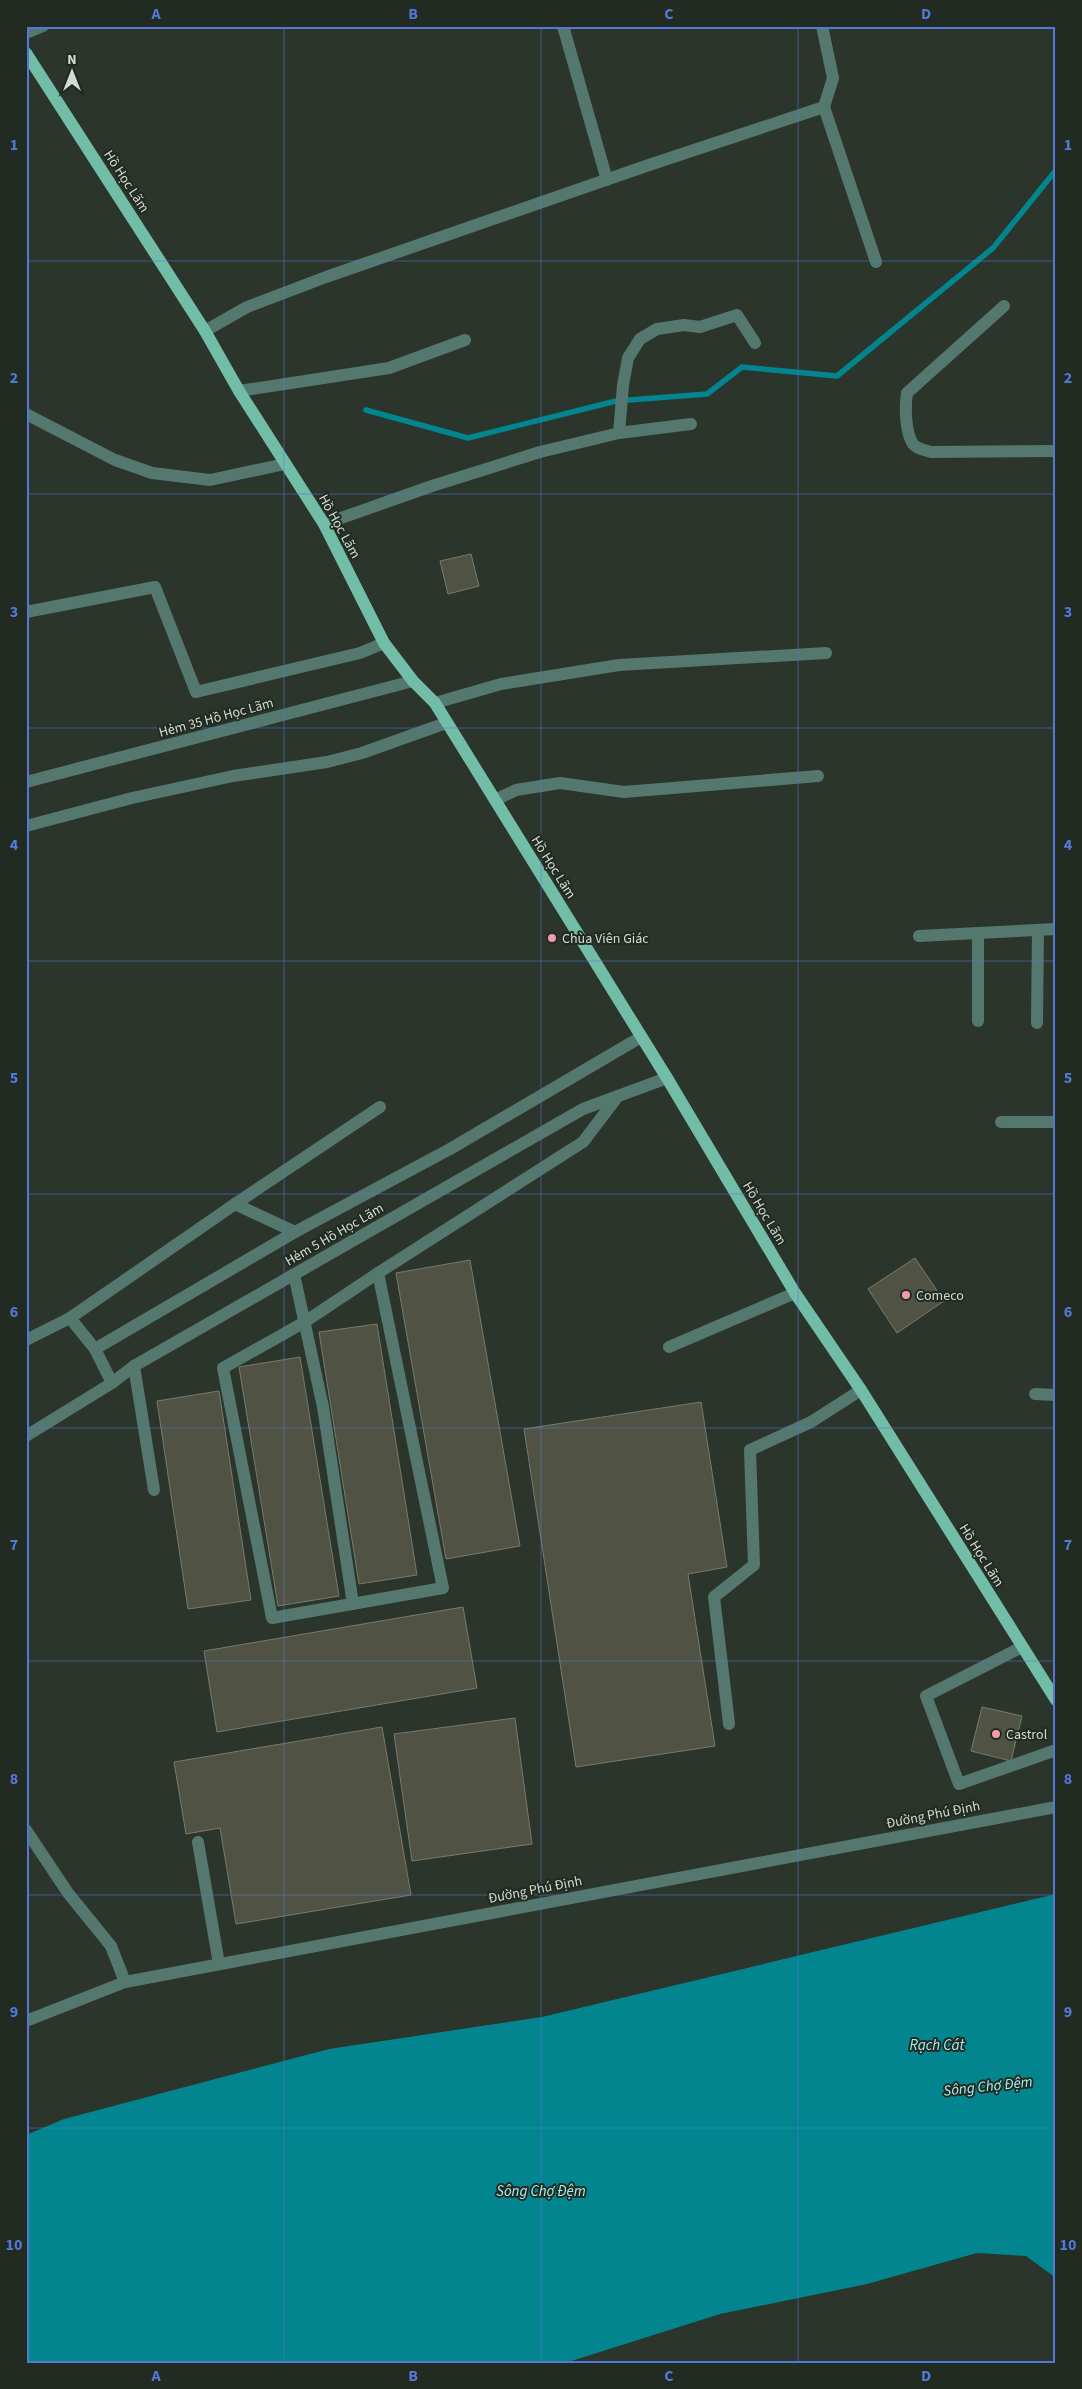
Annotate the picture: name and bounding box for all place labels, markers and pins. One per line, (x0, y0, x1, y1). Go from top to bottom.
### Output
place label: Chùa Viên Giác (562, 929, 649, 949)
marker: Chùa Viên Giác (546, 932, 558, 944)
place label: Comeco (916, 1286, 964, 1306)
marker: Comeco (900, 1289, 912, 1301)
place label: Castrol (1006, 1725, 1048, 1745)
marker: Castrol (990, 1728, 1002, 1740)

